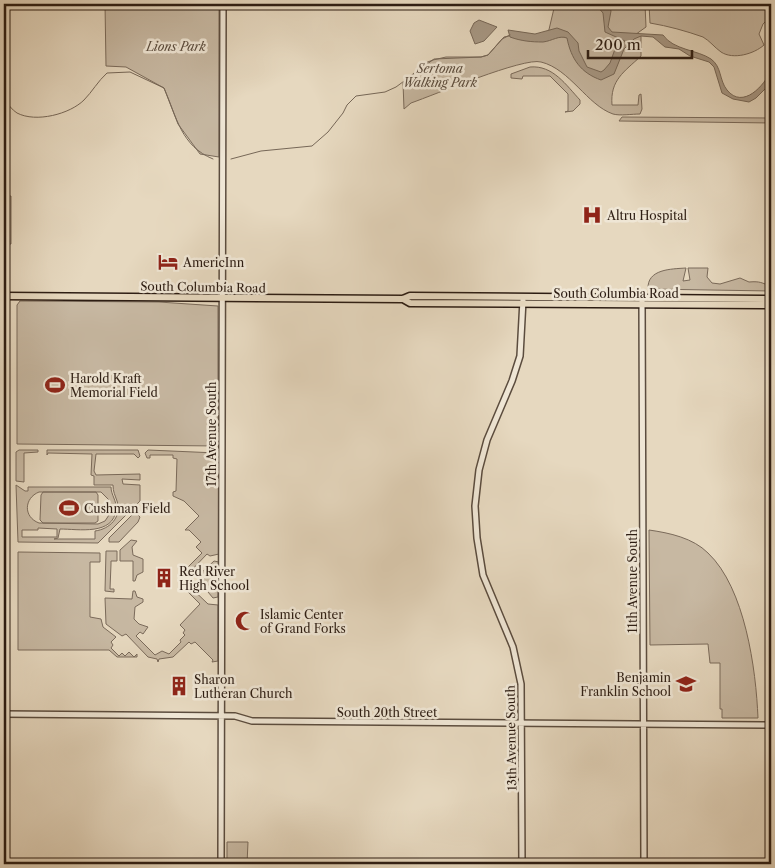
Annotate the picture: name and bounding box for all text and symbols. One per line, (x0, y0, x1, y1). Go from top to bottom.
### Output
scale bar (588, 28, 691, 60)
text: 200 m (595, 35, 641, 54)
park label: Lions Park (145, 39, 207, 54)
park label: Sertoma Walking Park (403, 61, 478, 90)
hospital icon: Altru Hospital (581, 204, 603, 226)
place label: Altru Hospital (606, 208, 688, 223)
hotel icon: AmericInn (157, 251, 179, 273)
place label: AmericInn (182, 255, 245, 270)
street label: South Columbia Road (140, 278, 267, 296)
street label: South Columbia Road (553, 286, 679, 301)
place label: Harold Kraft Memorial Field (70, 371, 159, 400)
sports icon: Harold Kraft Memorial Field (44, 374, 66, 396)
street label: 17th Avenue South (204, 381, 219, 486)
sports icon: Cushman Field (58, 497, 80, 519)
place label: Cushman Field (84, 501, 171, 516)
street label: 11th Avenue South (625, 528, 640, 633)
place label: Red River High School (179, 564, 250, 593)
building icon: Red River High School (153, 567, 175, 589)
place label: Islamic Center of Grand Forks (260, 607, 346, 636)
mosque icon: Islamic Center of Grand Forks (234, 610, 256, 632)
place label: Benjamin Franklin School (580, 670, 671, 699)
place label: Sharon Lutheran Church (194, 672, 293, 701)
school or university icon: Benjamin Franklin School (675, 673, 697, 695)
building icon: Sharon Lutheran Church (168, 675, 190, 697)
street label: 13th Avenue South (503, 685, 519, 791)
street label: South 20th Street (337, 705, 438, 720)

